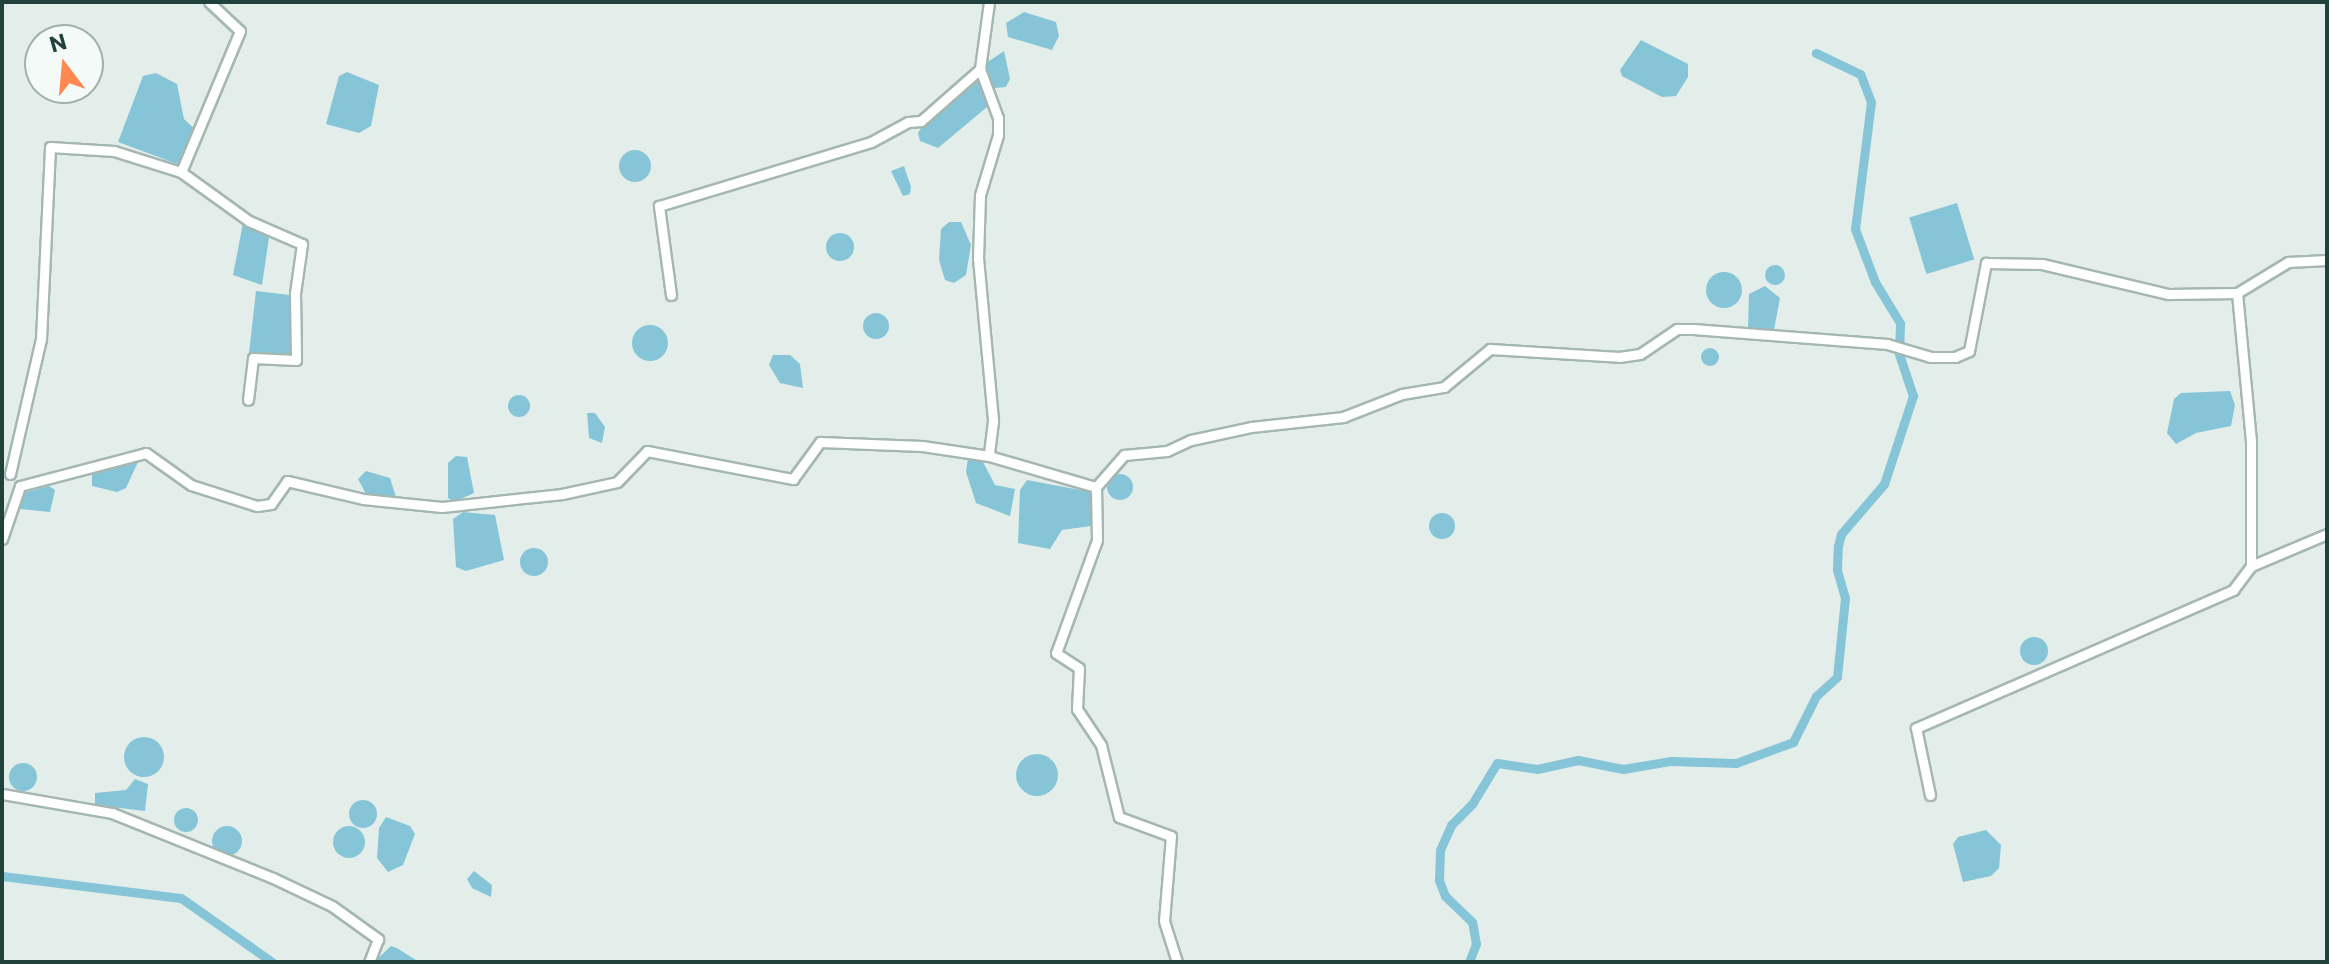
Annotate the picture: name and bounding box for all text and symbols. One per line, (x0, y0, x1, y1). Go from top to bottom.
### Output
north arrow (24, 24, 104, 104)
text: N (46, 27, 69, 58)

